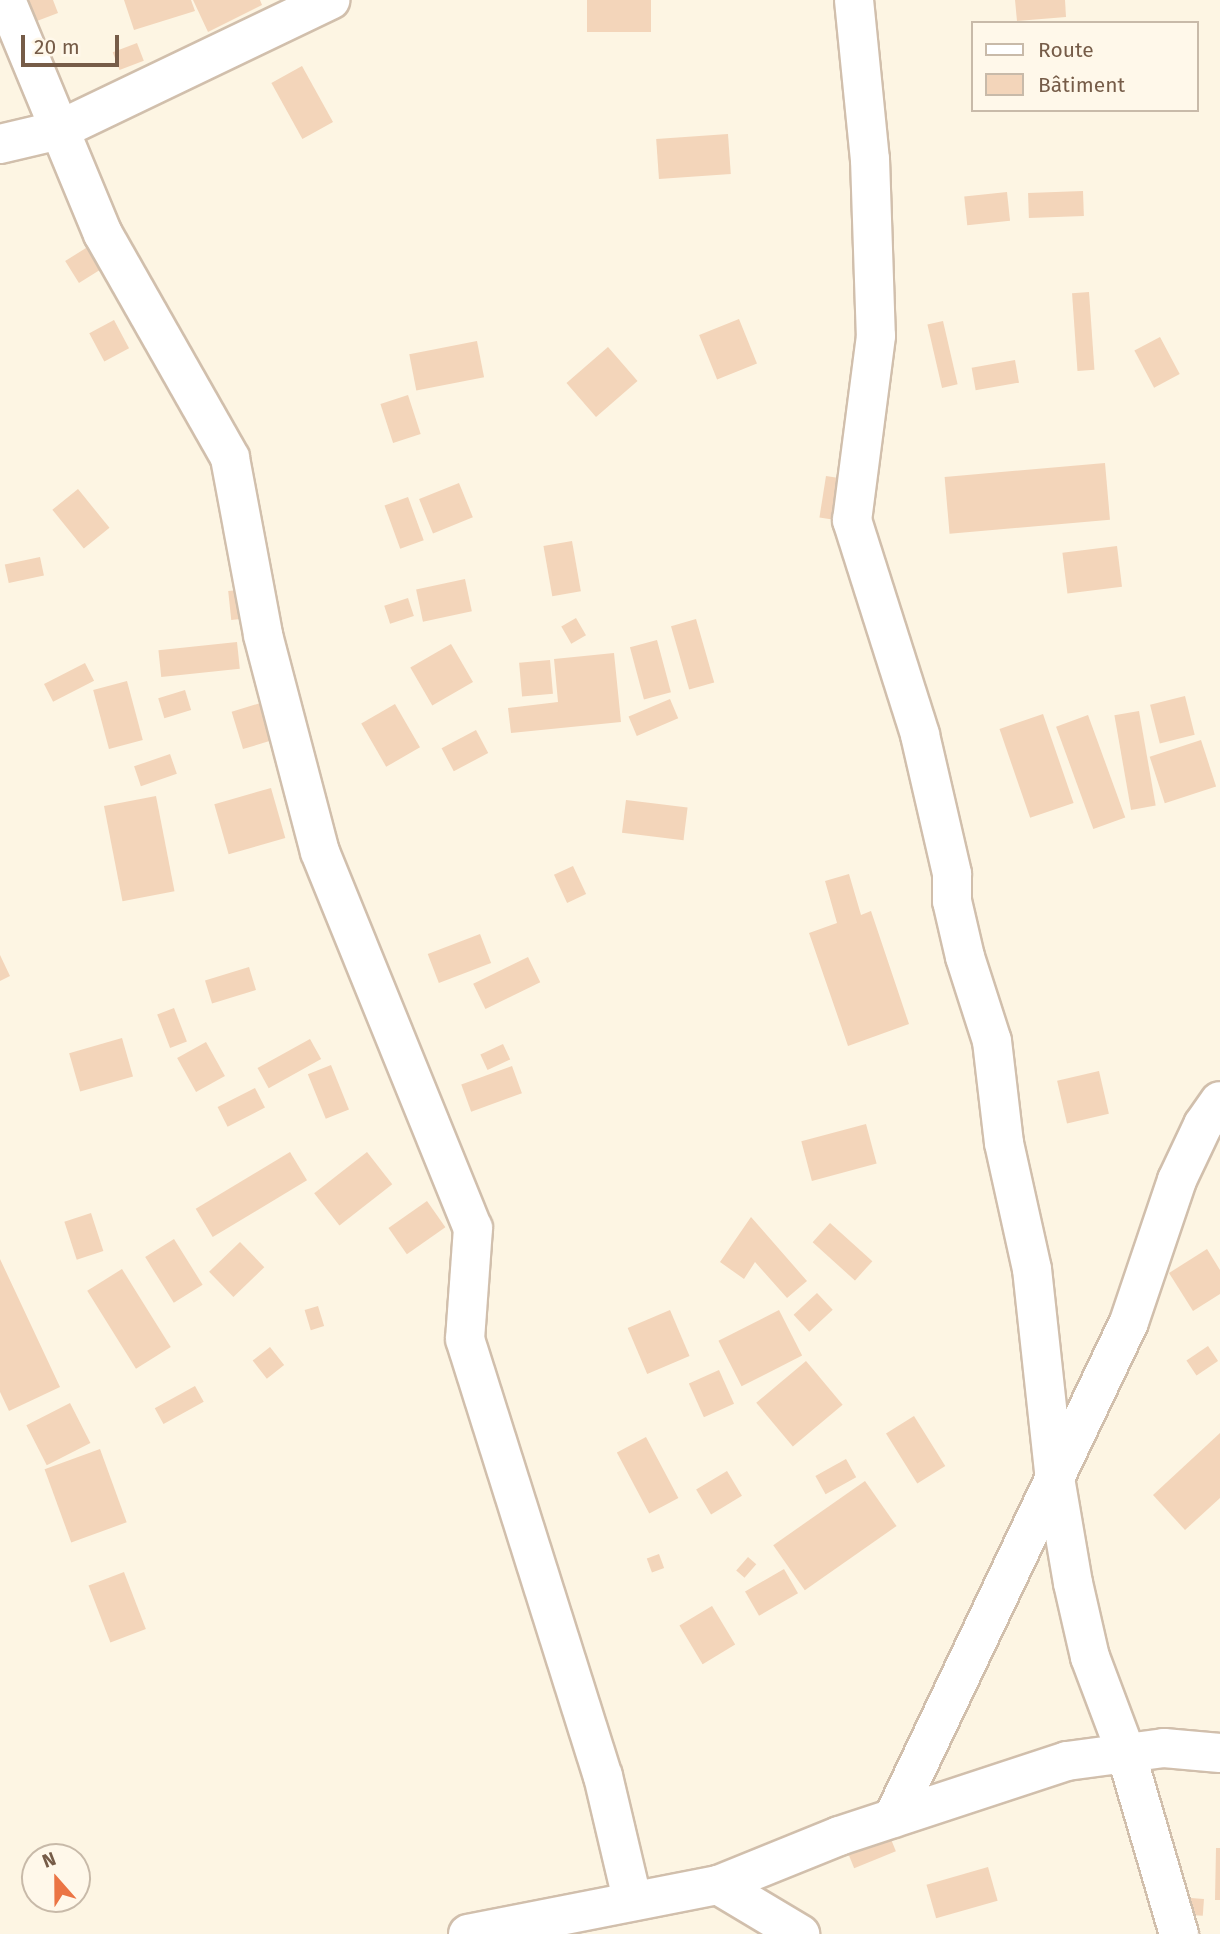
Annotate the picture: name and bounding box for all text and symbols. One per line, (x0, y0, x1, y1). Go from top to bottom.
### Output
scale bar (24, 21, 122, 65)
legend (972, 21, 1199, 112)
text: 20 m (34, 34, 80, 60)
text: Route (1038, 37, 1094, 63)
text: Bâtiment (1038, 72, 1125, 98)
north arrow (21, 1843, 91, 1913)
text: N (39, 1847, 59, 1873)

